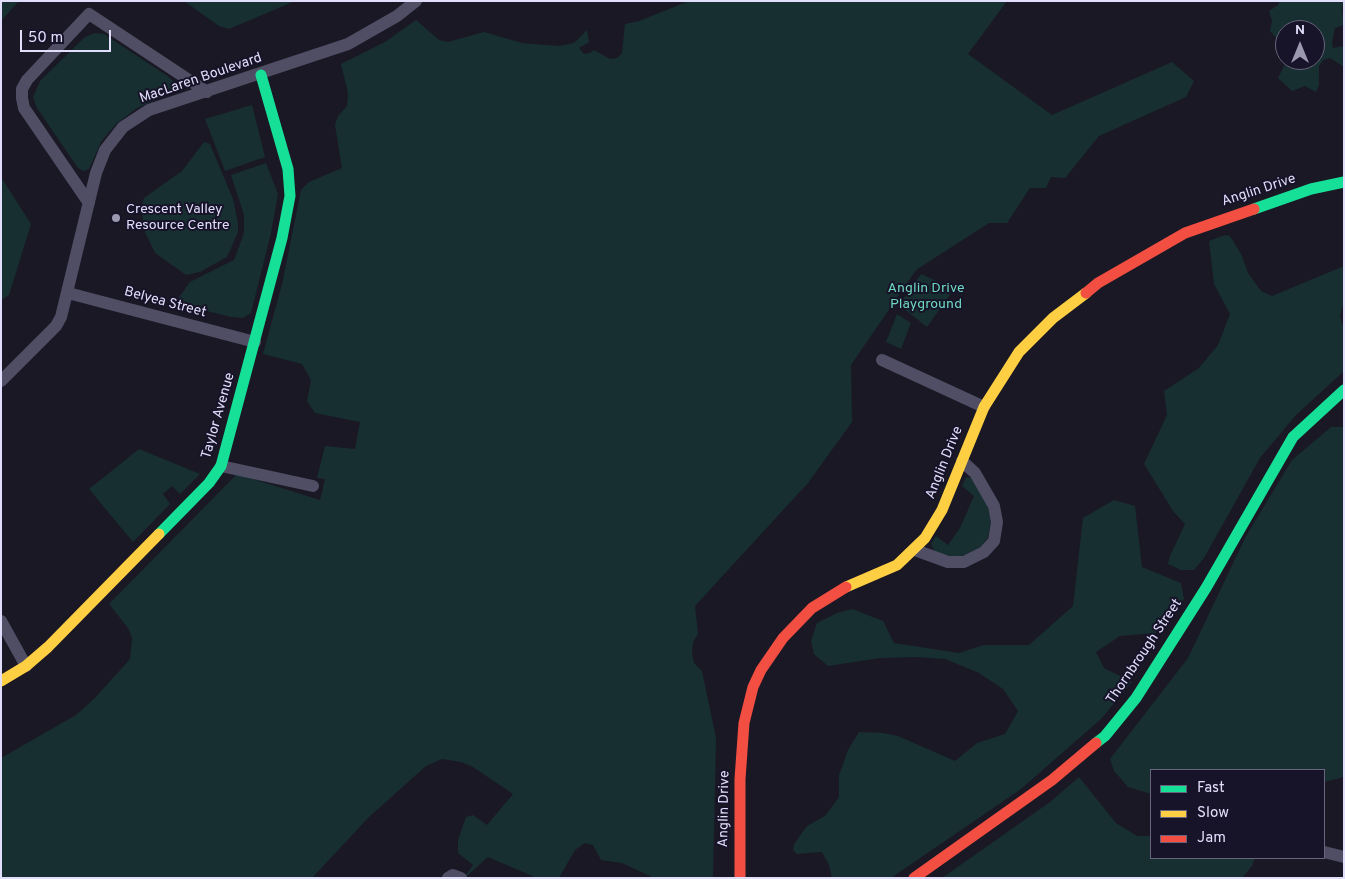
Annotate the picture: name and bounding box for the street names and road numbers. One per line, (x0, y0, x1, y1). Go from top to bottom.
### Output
street label: MacLaren Boulevard (138, 50, 264, 108)
street label: Anglin Drive (1220, 171, 1298, 211)
street label: Belyea Street (122, 284, 208, 322)
street label: Taylor Avenue (199, 371, 239, 461)
street label: Anglin Drive (923, 424, 967, 502)
street label: Thornbrough Street (1104, 596, 1186, 708)
street label: Anglin Drive (716, 770, 734, 848)

